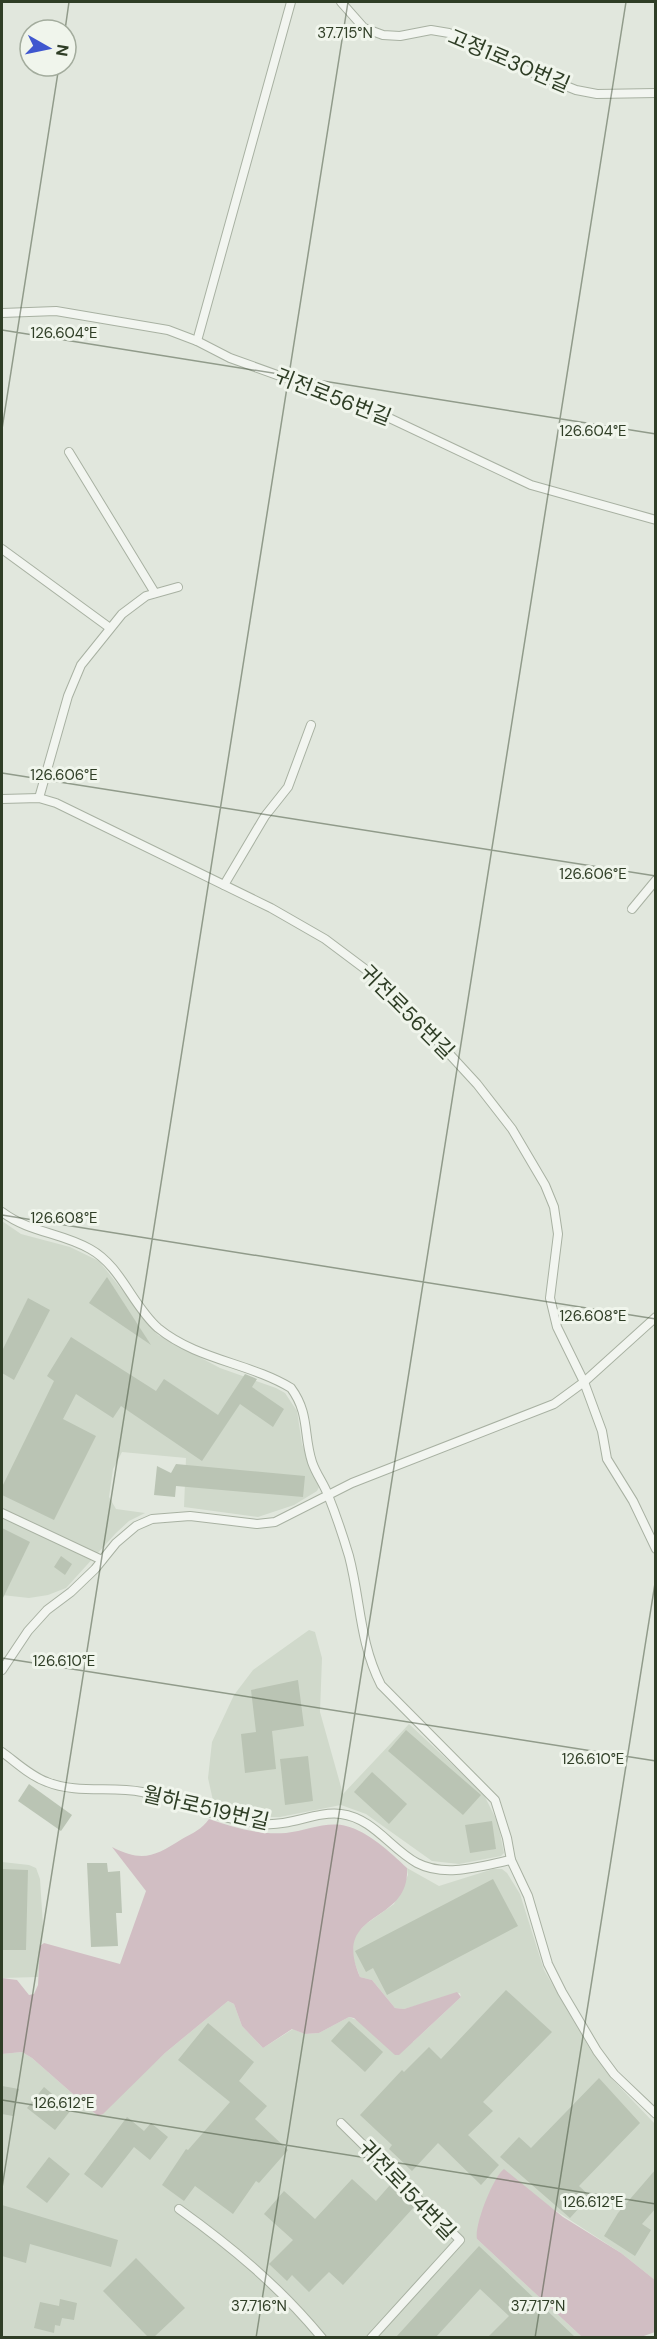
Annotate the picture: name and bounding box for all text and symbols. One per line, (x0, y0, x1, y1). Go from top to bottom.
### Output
north arrow (18, 18, 78, 78)
text: 37.715°N (317, 23, 373, 43)
street label: 고정1로30번길 (444, 23, 574, 99)
text: N (51, 43, 74, 58)
text: 126.604°E (30, 323, 98, 343)
street label: 귀전로56번길 (271, 362, 395, 432)
text: 126.604°E (559, 421, 627, 441)
text: 126.606°E (30, 765, 98, 785)
text: 126.606°E (559, 864, 627, 884)
street label: 귀전로56번길 (354, 959, 460, 1065)
text: 126.608°E (30, 1208, 98, 1228)
text: 126.608°E (559, 1306, 627, 1326)
text: 126.610°E (33, 1651, 95, 1671)
text: 126.610°E (562, 1749, 624, 1769)
street label: 월하로519번길 (140, 1780, 272, 1836)
text: 126.612°E (33, 2093, 95, 2113)
street label: 귀전로154번길 (352, 2134, 462, 2246)
text: 126.612°E (562, 2192, 624, 2212)
text: 37.716°N (231, 2296, 287, 2316)
text: 37.717°N (511, 2296, 565, 2316)

